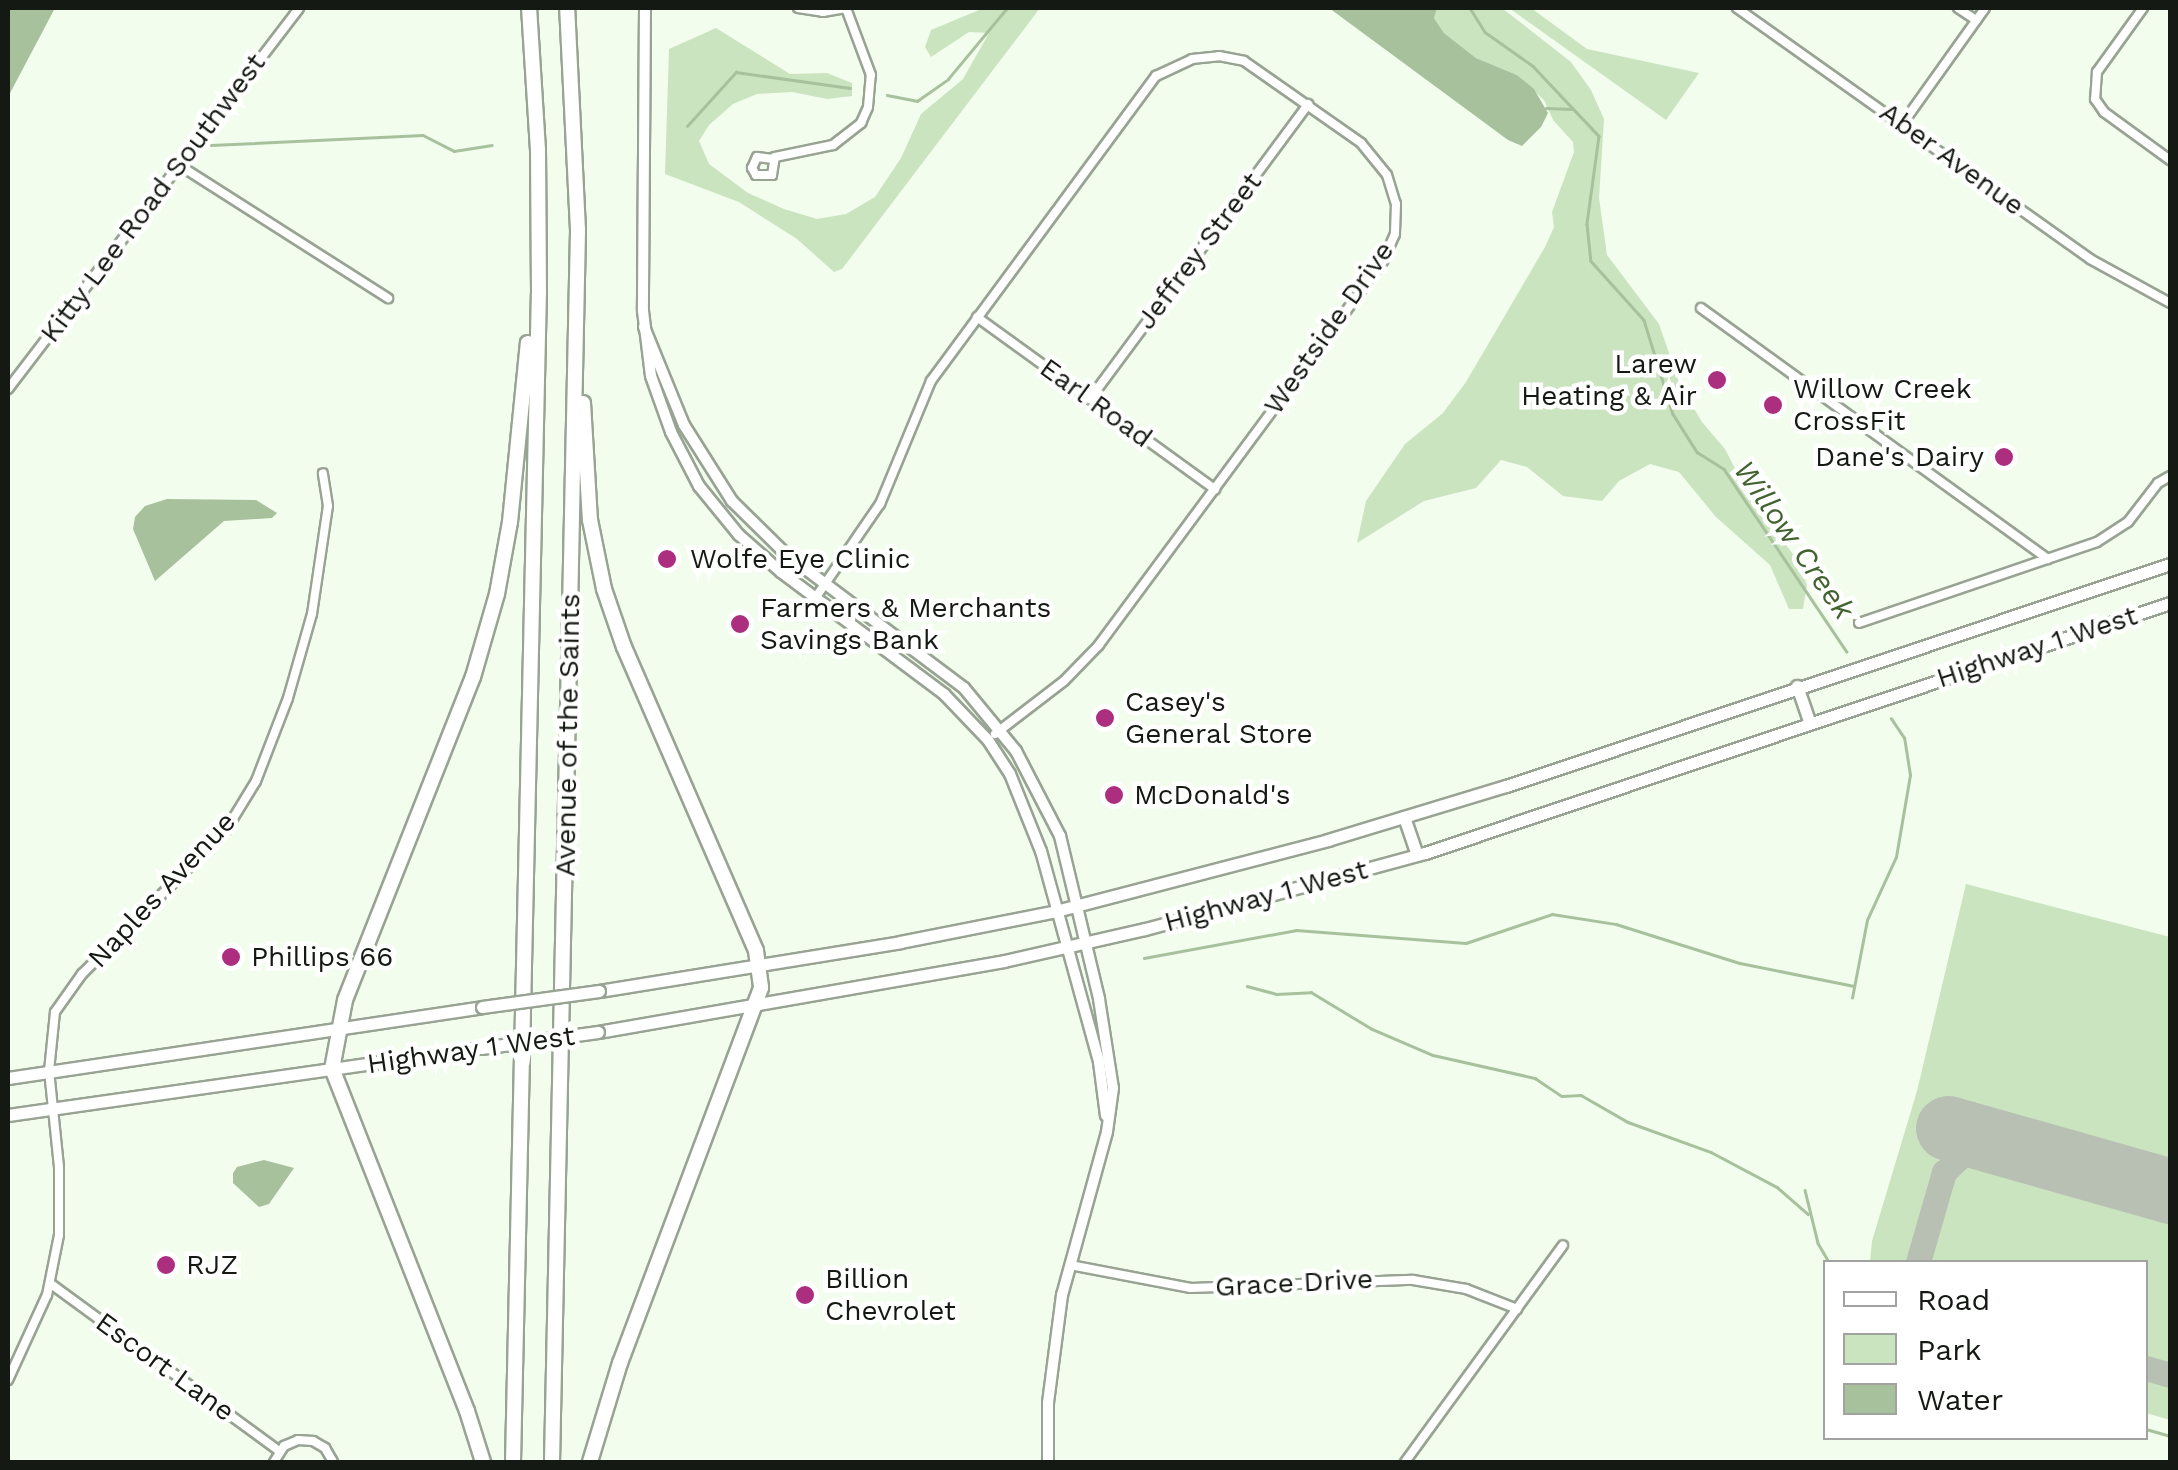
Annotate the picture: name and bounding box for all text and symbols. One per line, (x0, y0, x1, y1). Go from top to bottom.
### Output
street label: Kitty Lee Road Southwest (33, 47, 273, 349)
street label: Aber Avenue (1872, 95, 2032, 223)
street label: Jeffrey Street (1129, 166, 1269, 336)
street label: Westside Drive (1257, 235, 1401, 421)
place label: Larew Heating & Air (1520, 347, 1697, 413)
street label: Earl Road (1033, 351, 1159, 455)
marker: Larew Heating & Air (1706, 369, 1728, 391)
place label: Willow Creek CrossFit (1793, 372, 1972, 438)
marker: Willow Creek CrossFit (1762, 394, 1784, 416)
place label: Dane's Dairy (1815, 440, 1984, 474)
marker: Dane's Dairy (1993, 446, 2015, 468)
water label: Willow Creek (1726, 453, 1862, 627)
place label: Wolfe Eye Clinic (690, 542, 910, 576)
marker: Wolfe Eye Clinic (654, 546, 680, 572)
place label: Farmers & Merchants Savings Bank (760, 591, 1051, 657)
street label: Avenue of the Saints (549, 592, 587, 878)
street label: Highway 1 West (1931, 598, 2143, 696)
marker: Farmers & Merchants Savings Bank (729, 613, 751, 635)
place label: Casey's General Store (1125, 685, 1314, 751)
marker: Casey's General Store (1094, 707, 1116, 729)
place label: McDonald's (1134, 778, 1291, 812)
marker: McDonald's (1103, 784, 1125, 806)
street label: Naples Avenue (81, 805, 243, 975)
street label: Highway 1 West (1160, 852, 1372, 940)
place label: Phillips 66 (251, 940, 393, 974)
marker: Phillips 66 (220, 946, 242, 968)
street label: Highway 1 West (364, 1019, 578, 1081)
place label: RJZ (186, 1248, 238, 1282)
marker: RJZ (155, 1254, 177, 1276)
legend (1823, 1260, 2148, 1440)
place label: Billion Chevrolet (825, 1262, 956, 1328)
street label: Grace Drive (1214, 1262, 1374, 1304)
text: Road (1917, 1282, 1990, 1317)
marker: Billion Chevrolet (794, 1284, 816, 1306)
street label: Escort Lane (89, 1305, 241, 1429)
text: Park (1917, 1332, 1982, 1367)
text: Water (1917, 1382, 2003, 1417)

